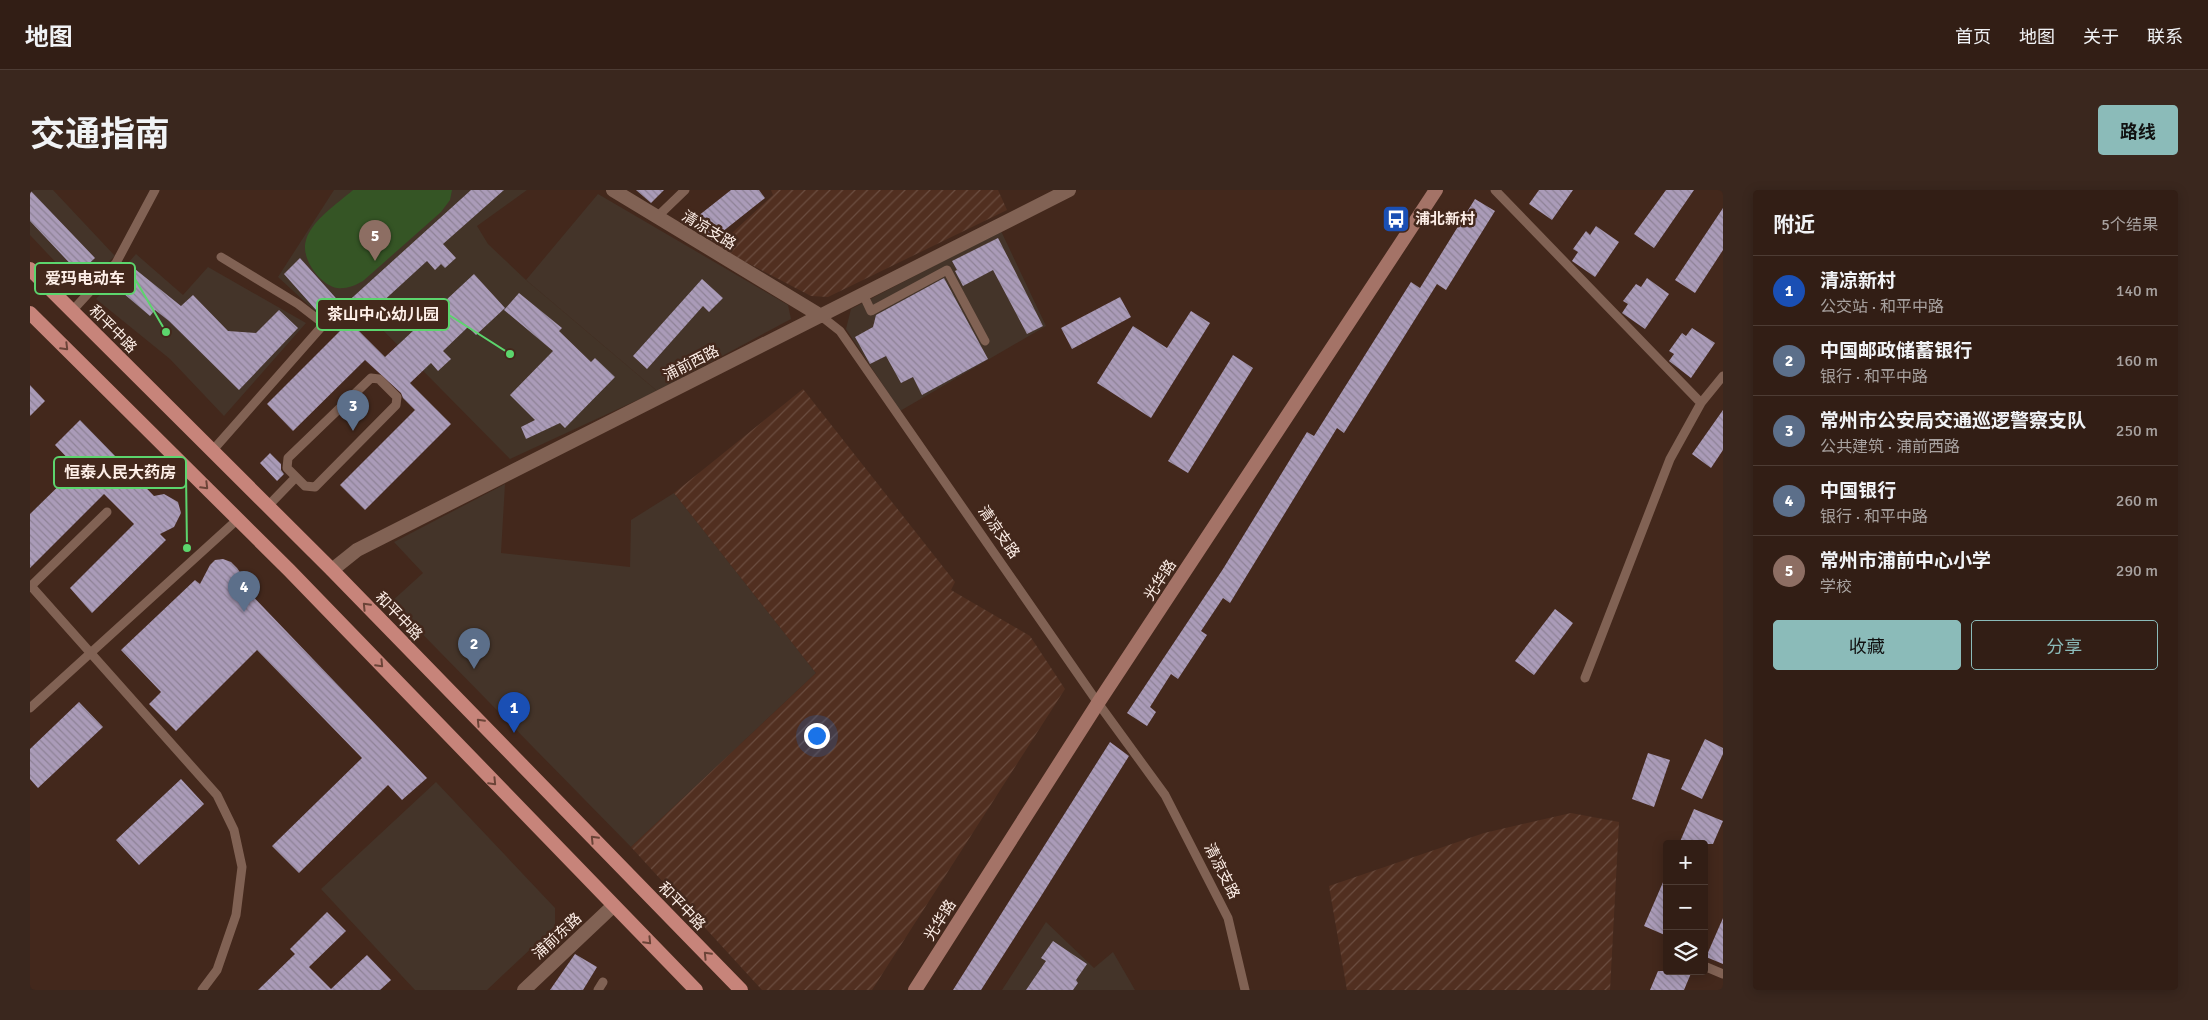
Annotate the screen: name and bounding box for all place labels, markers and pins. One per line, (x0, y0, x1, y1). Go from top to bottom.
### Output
bus stop icon: 浦北新村 (1381, 204, 1411, 234)
place label: 浦北新村 (1415, 210, 1475, 228)
pin: 5 (359, 220, 391, 261)
callout: 爱玛电动车 (35, 263, 135, 294)
callout: 茶山中心幼儿园 (317, 299, 449, 330)
pin: 3 (337, 390, 369, 431)
callout: 恒泰人民大药房 (54, 457, 186, 488)
pin: 4 (228, 571, 260, 612)
pin: 2 (458, 628, 490, 669)
pin: 1 (498, 692, 530, 733)

